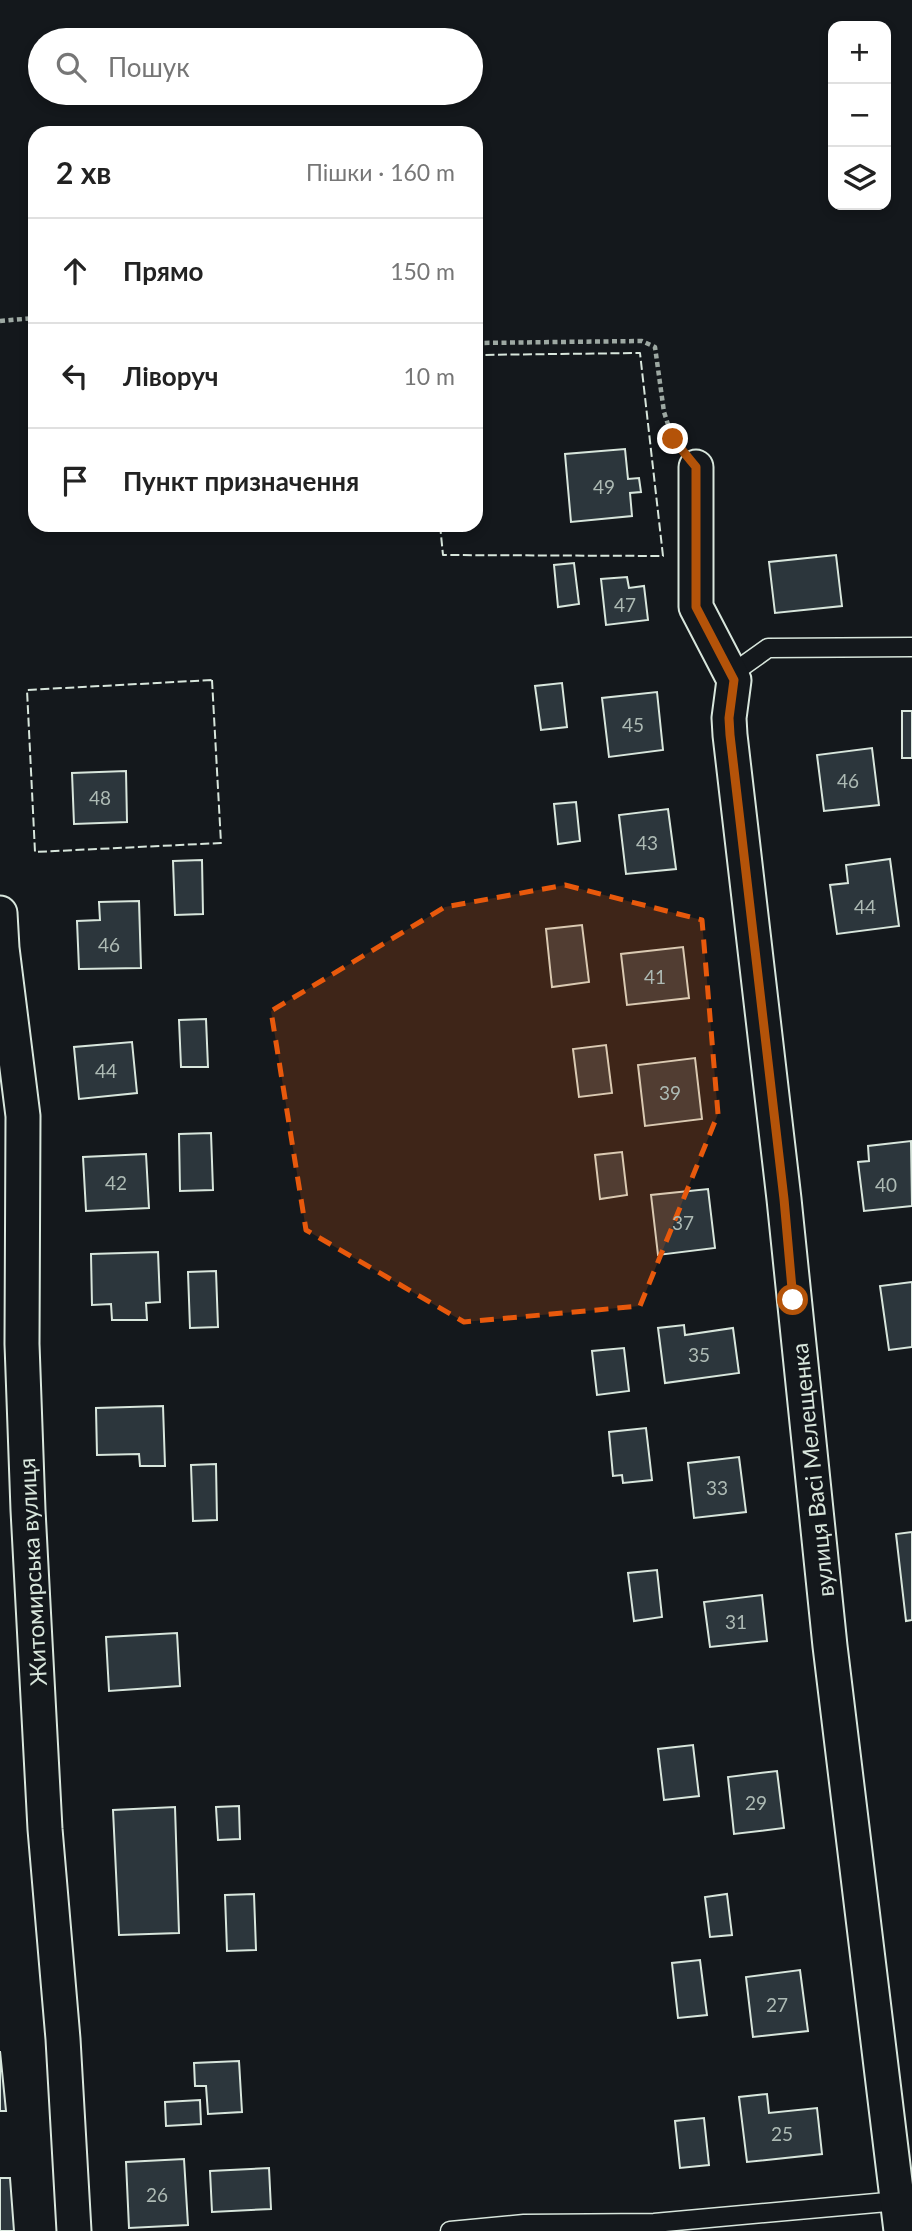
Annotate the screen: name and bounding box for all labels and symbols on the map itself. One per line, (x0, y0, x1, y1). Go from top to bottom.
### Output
route end (657, 423, 688, 454)
house number: 49 (593, 475, 615, 498)
house number: 47 (614, 593, 636, 616)
house number: 45 (622, 713, 644, 736)
house number: 46 (837, 769, 859, 792)
house number: 48 (89, 786, 111, 809)
house number: 43 (636, 831, 658, 854)
house number: 44 (854, 895, 876, 918)
house number: 46 (98, 933, 120, 956)
house number: 41 (644, 965, 666, 988)
house number: 44 (95, 1059, 117, 1082)
house number: 39 (659, 1081, 681, 1104)
house number: 42 (105, 1171, 127, 1194)
house number: 40 (875, 1173, 897, 1196)
house number: 37 (672, 1211, 694, 1234)
route start (777, 1284, 808, 1315)
street label: вулиця Васі Мелещенка (785, 1342, 839, 1598)
house number: 35 (688, 1343, 710, 1366)
street label: Житомирська вулиця (12, 1457, 52, 1687)
house number: 33 (706, 1476, 728, 1499)
house number: 31 (725, 1610, 747, 1633)
house number: 29 (745, 1791, 767, 1814)
house number: 27 (766, 1993, 788, 2016)
house number: 25 (771, 2122, 793, 2145)
house number: 26 (146, 2183, 168, 2206)

